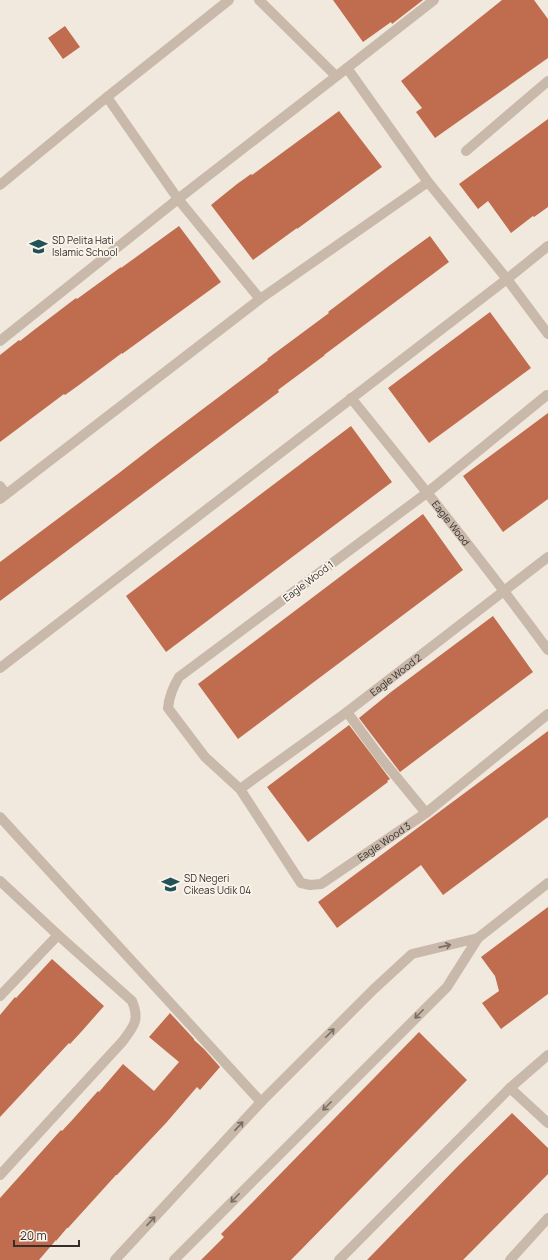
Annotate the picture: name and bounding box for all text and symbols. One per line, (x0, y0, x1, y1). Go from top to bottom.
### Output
place label: SD Pelita Hati Islamic School (52, 233, 118, 259)
school or university icon: SD Pelita Hati Islamic School (29, 236, 49, 256)
street label: Eagle Wood (429, 497, 473, 548)
street label: Eagle Wood 1 (280, 557, 336, 605)
street label: Eagle Wood 2 (367, 650, 424, 699)
street label: Eagle Wood 3 (355, 818, 413, 864)
place label: SD Negeri Cikeas Udik 04 (184, 871, 251, 897)
school or university icon: SD Negeri Cikeas Udik 04 (161, 874, 181, 894)
one-way arrow (438, 942, 451, 950)
one-way arrow (414, 1009, 424, 1019)
one-way arrow (325, 1028, 335, 1038)
one-way arrow (322, 1101, 332, 1111)
one-way arrow (235, 1120, 244, 1131)
one-way arrow (231, 1193, 240, 1203)
one-way arrow (146, 1216, 156, 1226)
scale bar (14, 1222, 79, 1248)
text: 20 m (20, 1227, 47, 1244)

